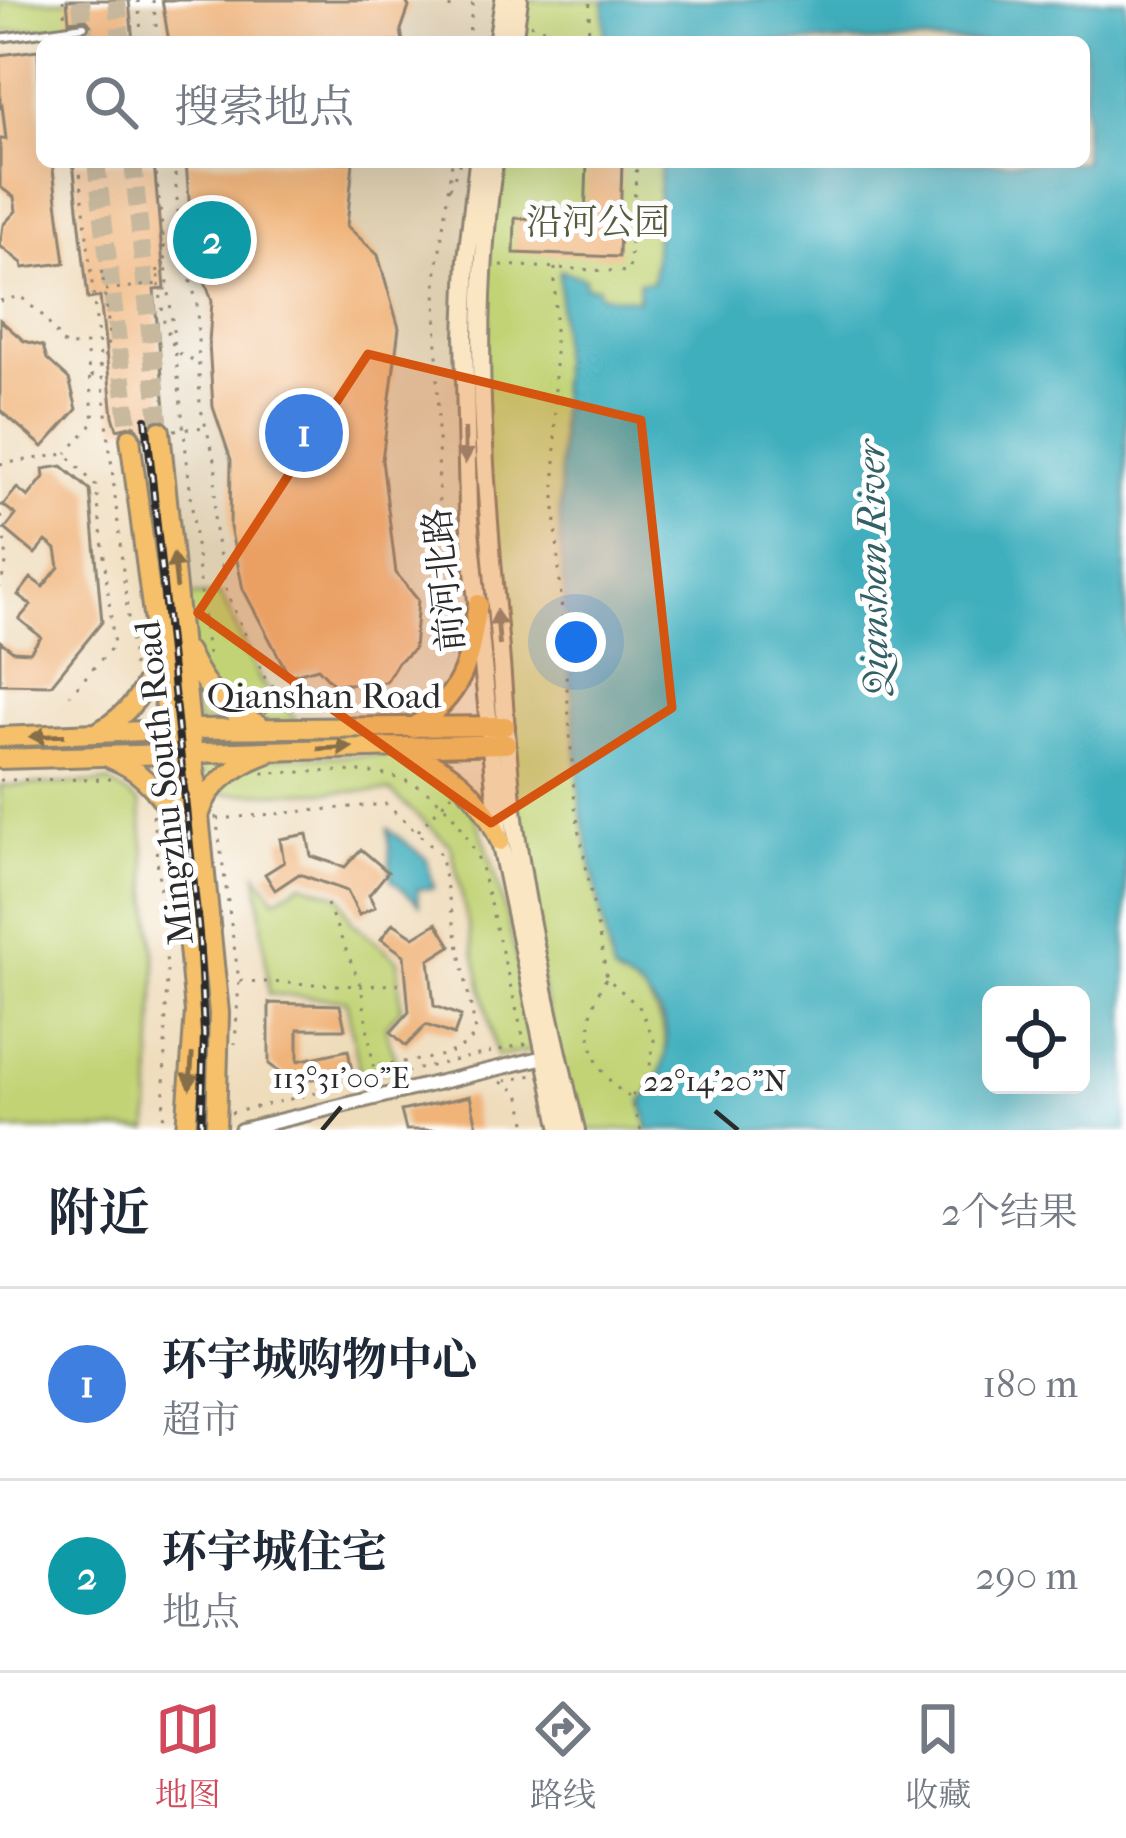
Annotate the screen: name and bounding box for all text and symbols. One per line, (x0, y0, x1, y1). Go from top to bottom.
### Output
search box (36, 36, 1090, 168)
icon: search (78, 69, 144, 135)
text: 搜索地点 (174, 81, 354, 134)
pin: 2 (173, 195, 251, 285)
park label: 沿河公园 (526, 201, 670, 243)
pin: 1 (265, 388, 343, 478)
one-way arrow (455, 428, 475, 466)
water label: Qianshan River (848, 437, 899, 697)
street label: 前河北路 (416, 506, 472, 654)
one-way arrow (165, 552, 184, 589)
one-way arrow (488, 609, 507, 646)
your location (546, 612, 606, 672)
street label: Mingzhu South Road (126, 618, 202, 947)
street label: Qianshan Road (207, 675, 442, 717)
one-way arrow (27, 726, 65, 745)
one-way arrow (317, 739, 354, 758)
map controls (982, 986, 1090, 1094)
button: locate (982, 986, 1090, 1094)
one-way arrow (181, 1053, 200, 1090)
text: 113°31'00"E (272, 1061, 410, 1096)
text: 22°14'20"N (643, 1064, 787, 1099)
text: 附近 (48, 1183, 150, 1243)
text: 2个结果 (941, 1189, 1078, 1235)
text: 环宇城购物中心 (162, 1334, 477, 1387)
text: 1 (80, 1361, 94, 1407)
text: 180 m (982, 1361, 1078, 1407)
text: 超市 (162, 1397, 240, 1443)
text: 环宇城住宅 (162, 1526, 387, 1579)
text: 2 (77, 1553, 97, 1599)
text: 290 m (975, 1553, 1078, 1599)
text: 地点 (162, 1589, 240, 1635)
tab: 地图 (155, 1696, 221, 1815)
tab: 路线 (530, 1696, 596, 1815)
tab: 收藏 (905, 1696, 971, 1815)

